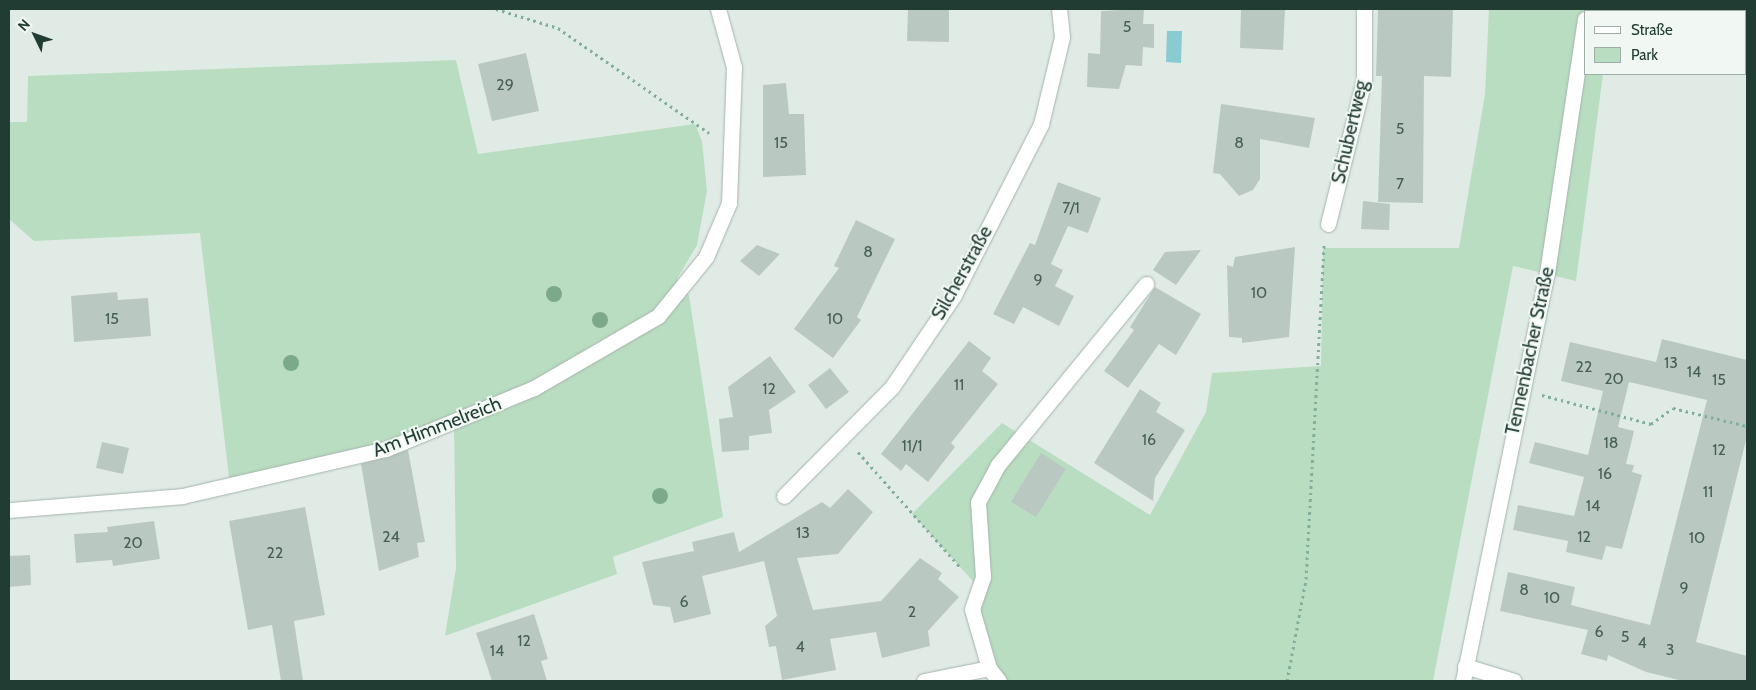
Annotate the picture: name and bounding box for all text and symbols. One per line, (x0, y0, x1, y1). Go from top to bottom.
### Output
north arrow (10, 10, 60, 60)
legend (1584, 10, 1746, 75)
text: N (14, 15, 34, 35)
house number: 5 (1123, 17, 1131, 37)
text: Straße (1631, 21, 1673, 39)
text: Park (1631, 46, 1658, 64)
house number: 29 (496, 75, 514, 95)
street label: Schubertweg (1327, 78, 1373, 186)
house number: 5 (1396, 119, 1404, 139)
house number: 15 (774, 133, 788, 153)
house number: 8 (1234, 133, 1244, 153)
house number: 7 (1396, 174, 1404, 194)
house number: 7/1 (1062, 198, 1080, 218)
street label: Silcherstraße (927, 222, 997, 324)
house number: 8 (863, 242, 873, 262)
street label: Tennenbacher Straße (1501, 265, 1559, 437)
house number: 9 (1033, 270, 1043, 290)
house number: 10 (1251, 283, 1267, 303)
house number: 15 (105, 309, 119, 329)
house number: 10 (827, 309, 843, 329)
house number: 13 (1664, 353, 1678, 373)
house number: 22 (1576, 357, 1592, 377)
house number: 14 (1687, 362, 1701, 382)
house number: 20 (1604, 369, 1624, 389)
house number: 15 (1712, 370, 1726, 390)
house number: 11 (954, 375, 964, 395)
house number: 12 (762, 379, 776, 399)
street label: Am Himmelreich (369, 392, 505, 462)
house number: 16 (1142, 430, 1156, 450)
house number: 18 (1604, 433, 1618, 453)
house number: 11/1 (902, 436, 922, 456)
house number: 12 (1712, 440, 1726, 460)
house number: 16 (1598, 464, 1612, 484)
house number: 11 (1703, 482, 1713, 502)
house number: 14 (1586, 496, 1600, 516)
house number: 13 (796, 523, 810, 543)
house number: 24 (382, 527, 400, 547)
house number: 12 (1577, 527, 1591, 547)
house number: 10 (1689, 528, 1705, 548)
house number: 20 (123, 533, 143, 553)
house number: 22 (267, 543, 283, 563)
house number: 9 (1679, 578, 1689, 598)
house number: 8 (1519, 580, 1529, 600)
house number: 10 (1544, 588, 1560, 608)
house number: 6 (679, 592, 689, 612)
house number: 2 (908, 602, 916, 622)
house number: 6 (1594, 622, 1604, 642)
house number: 5 (1621, 627, 1629, 647)
house number: 12 (517, 631, 531, 651)
house number: 4 (1637, 633, 1647, 653)
house number: 4 (795, 637, 805, 657)
house number: 3 (1666, 640, 1674, 660)
house number: 14 (490, 641, 504, 661)

